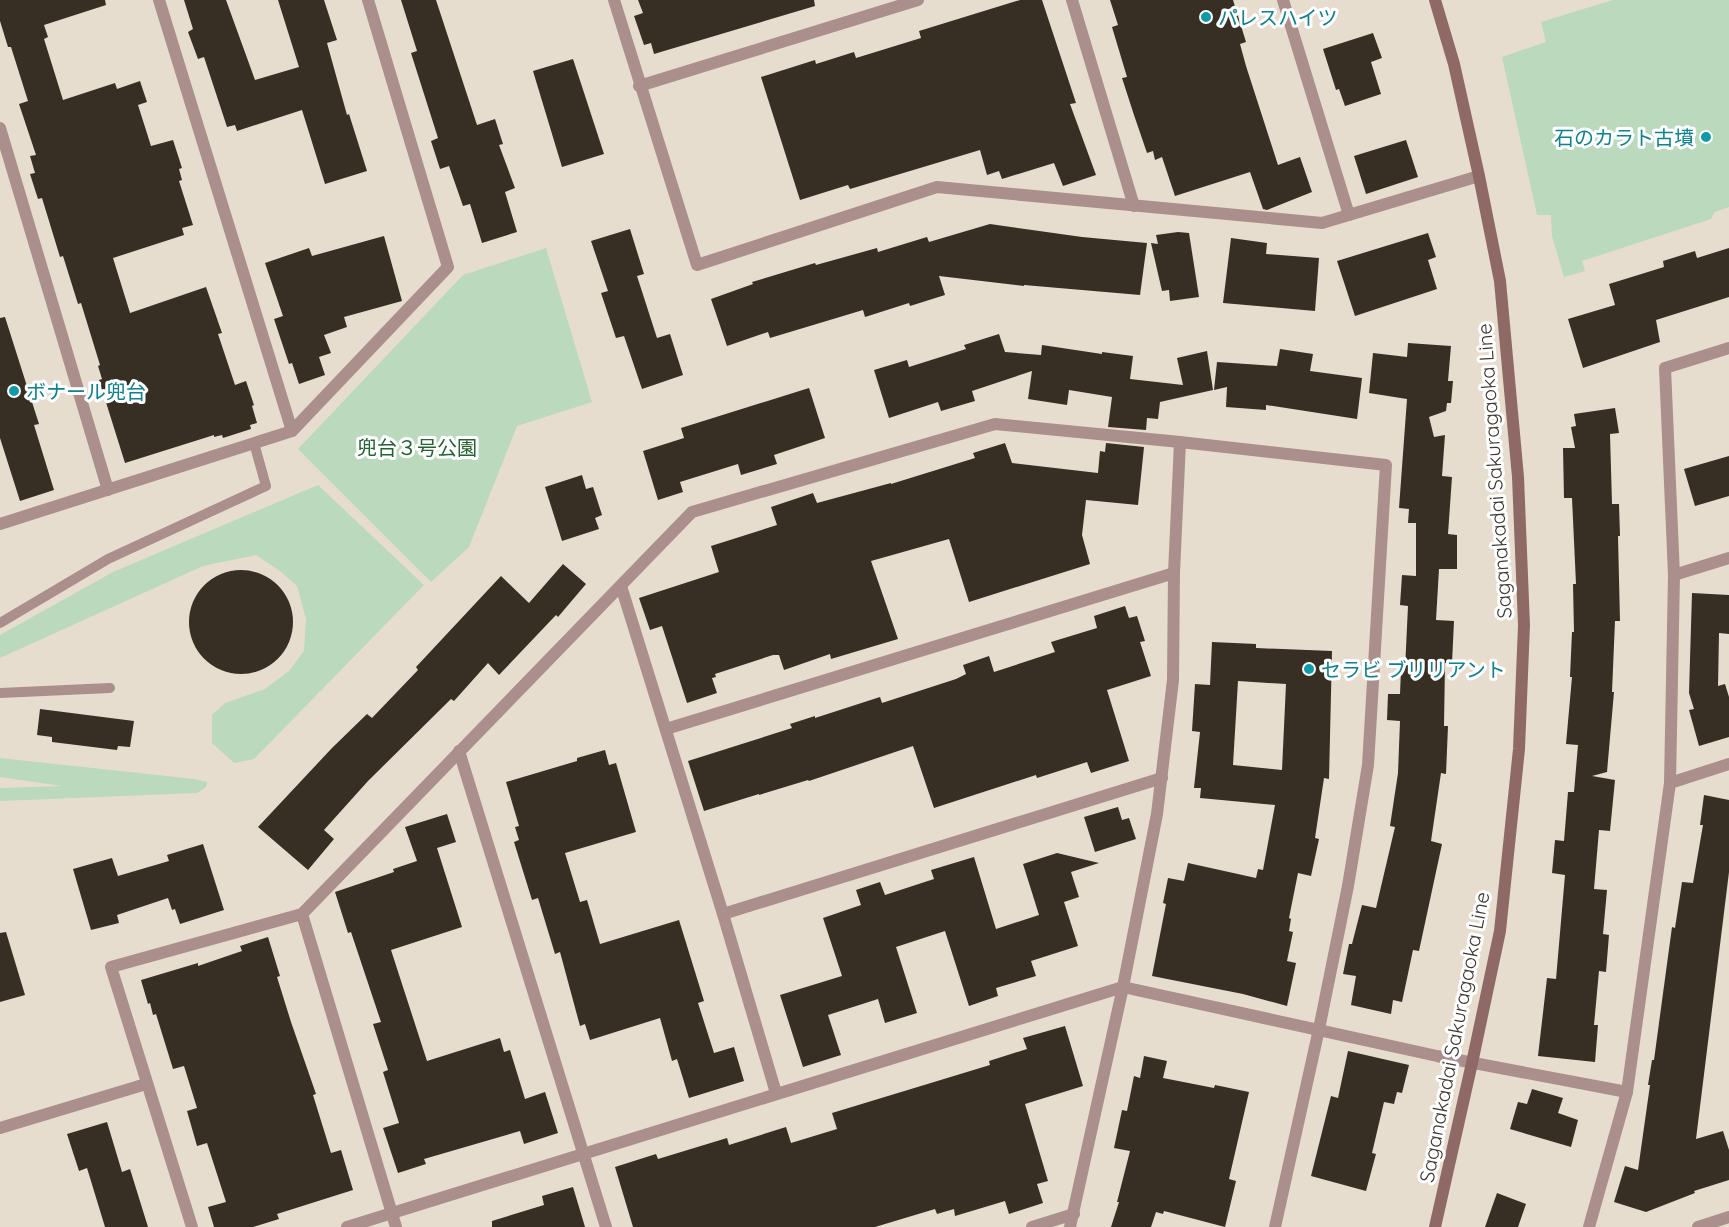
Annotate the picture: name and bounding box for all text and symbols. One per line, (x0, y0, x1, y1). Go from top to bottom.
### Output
place label: パレスハイツ (1218, 5, 1338, 30)
marker: パレスハイツ (1199, 10, 1213, 24)
place label: 石のカラト古墳 (1554, 125, 1694, 150)
marker: 石のカラト古墳 (1699, 130, 1713, 144)
street label: Saganakadai Sakuragaoka Line (1471, 323, 1517, 619)
place label: ボナール兜台 (26, 379, 146, 404)
marker: ボナール兜台 (7, 384, 21, 398)
park label: 兜台３号公園 (357, 435, 477, 460)
place label: セラビ ブリリアント (1321, 657, 1506, 682)
marker: セラビ ブリリアント (1302, 662, 1316, 676)
street label: Saganakadai Sakuragaoka Line (1414, 889, 1494, 1185)

